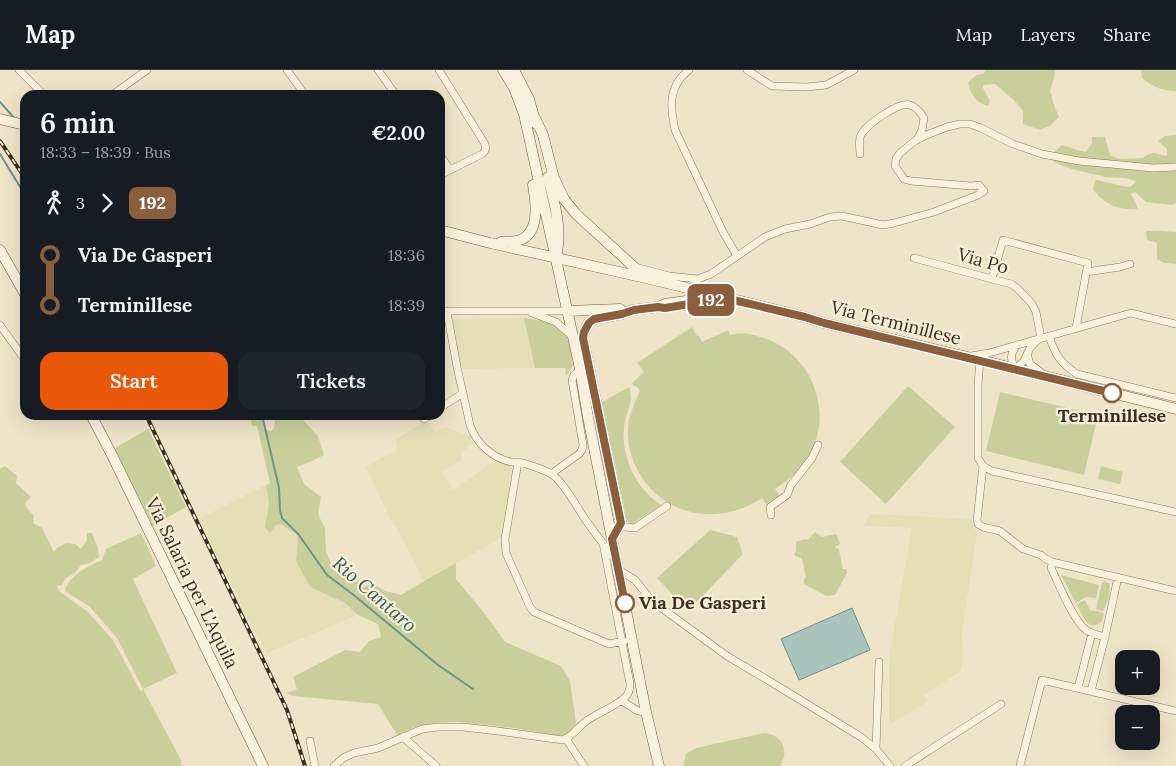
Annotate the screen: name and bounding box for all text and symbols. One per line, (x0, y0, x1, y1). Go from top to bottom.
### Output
text: Map (25, 19, 75, 50)
text: Map (956, 23, 992, 46)
text: Layers (1020, 23, 1075, 46)
text: Share (1103, 23, 1151, 46)
text: 6 min (40, 105, 115, 141)
text: €2.00 (371, 121, 425, 145)
text: 18:33 – 18:39 · Bus (40, 142, 171, 162)
icon: walk (40, 189, 68, 217)
icon: forward (93, 189, 121, 217)
text: 192 (139, 191, 166, 214)
text: 3 (76, 193, 85, 213)
street label: Via Po (954, 242, 1011, 279)
text: Via De Gasperi (78, 243, 212, 267)
text: 18:36 (388, 245, 425, 265)
line badge: 192 (682, 284, 740, 316)
text: 192 (697, 288, 725, 311)
text: Terminillese (78, 293, 192, 317)
text: 18:39 (388, 295, 425, 315)
street label: Via Terminillese (828, 295, 964, 350)
button: Start (40, 352, 228, 410)
button: Tickets (238, 352, 425, 410)
marker: Terminillese (1102, 383, 1122, 403)
place label: Terminillese (1058, 404, 1166, 427)
street label: Via Salaria per L'Aquila (141, 493, 244, 672)
water label: Rio Cantaro (328, 551, 422, 637)
place label: Via De Gasperi (639, 591, 766, 614)
marker: Via De Gasperi (615, 593, 635, 613)
map controls (1115, 650, 1160, 750)
button: + (1115, 650, 1160, 695)
button: − (1115, 705, 1160, 750)

